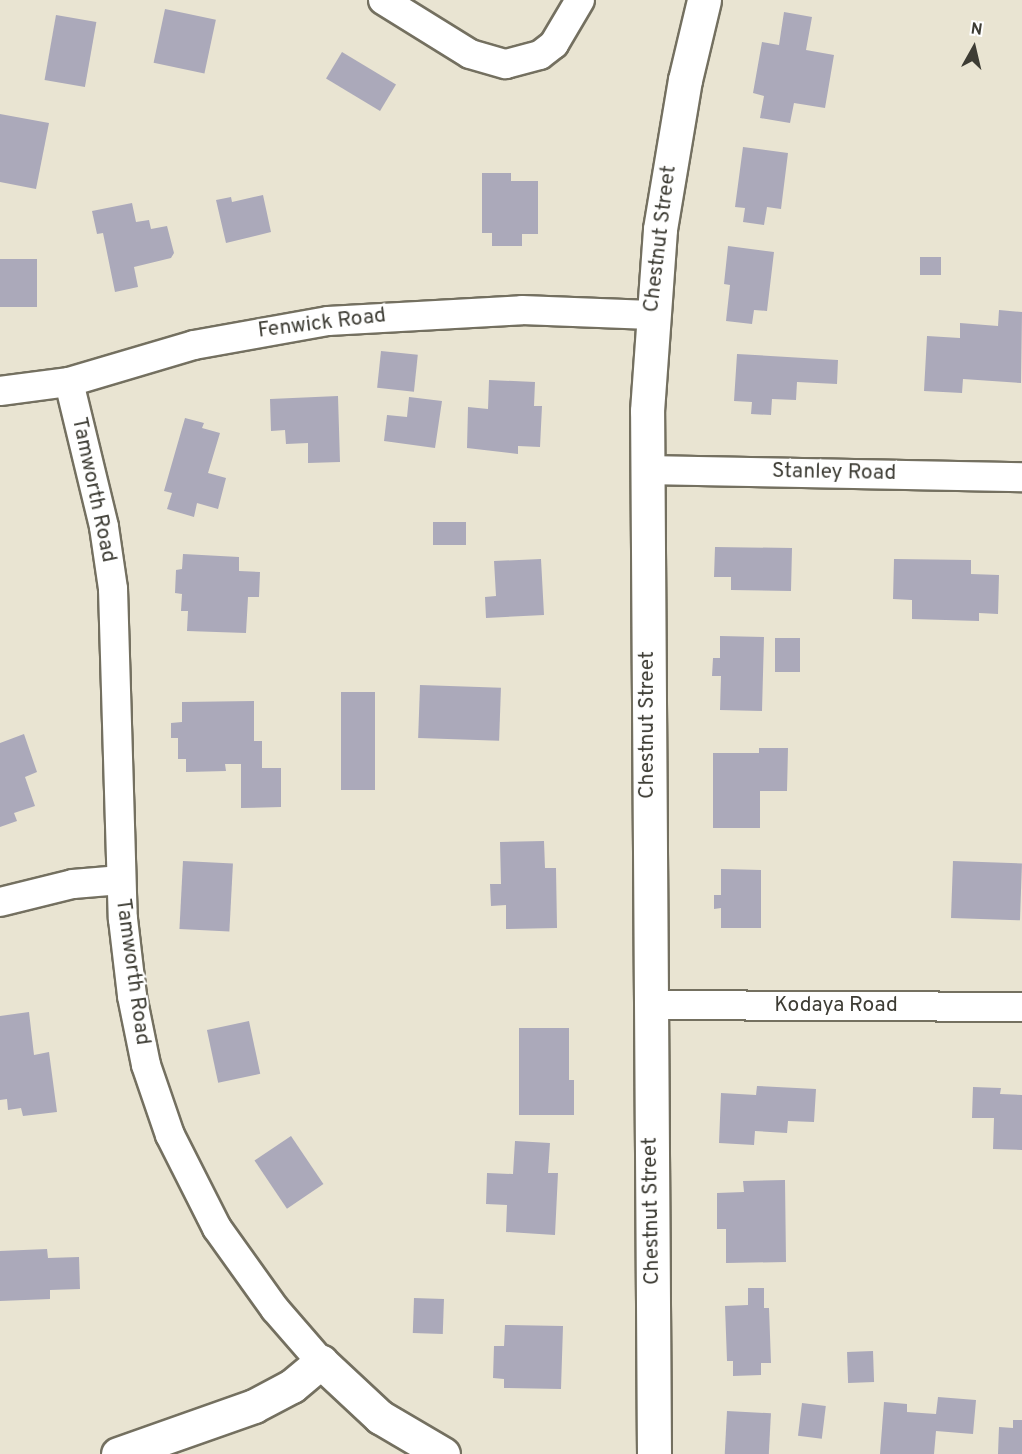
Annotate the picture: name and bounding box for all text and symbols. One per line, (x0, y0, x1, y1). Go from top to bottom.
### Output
north arrow (944, 18, 1004, 78)
text: N (969, 19, 984, 41)
street label: Chestnut Street (639, 164, 683, 314)
street label: Fenwick Road (257, 304, 387, 344)
street label: Tamworth Road (65, 415, 121, 565)
street label: Stanley Road (772, 459, 896, 487)
street label: Chestnut Street (635, 651, 661, 799)
street label: Tamworth Road (109, 897, 155, 1047)
street label: Kodaya Road (774, 993, 898, 1019)
street label: Chestnut Street (638, 1137, 666, 1285)

